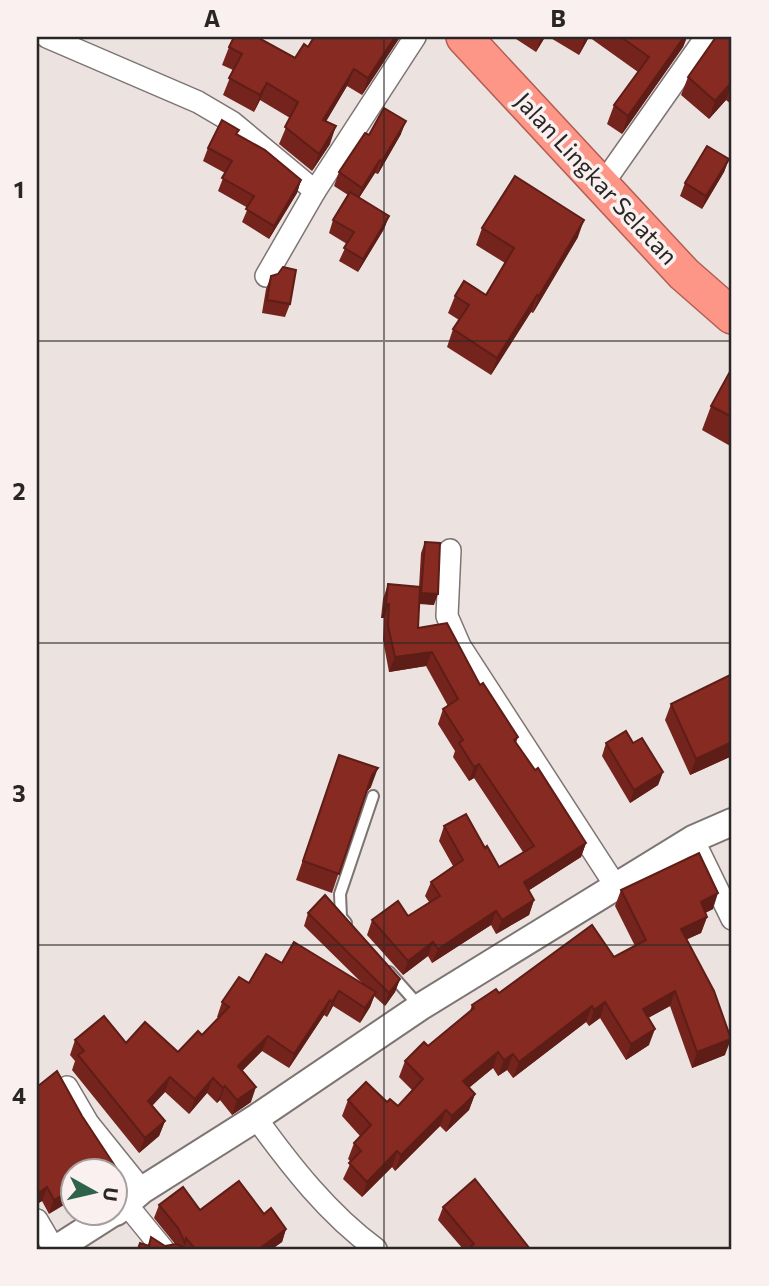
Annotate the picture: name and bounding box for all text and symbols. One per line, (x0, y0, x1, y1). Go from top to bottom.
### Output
text: A (204, 4, 221, 32)
text: B (550, 4, 566, 32)
street label: Jalan Lingkar Selatan (510, 86, 684, 270)
text: 1 (14, 175, 24, 203)
text: 2 (12, 477, 26, 505)
text: 3 (12, 779, 26, 807)
text: 4 (12, 1081, 26, 1109)
north arrow (60, 1156, 130, 1226)
text: U (99, 1186, 124, 1203)

